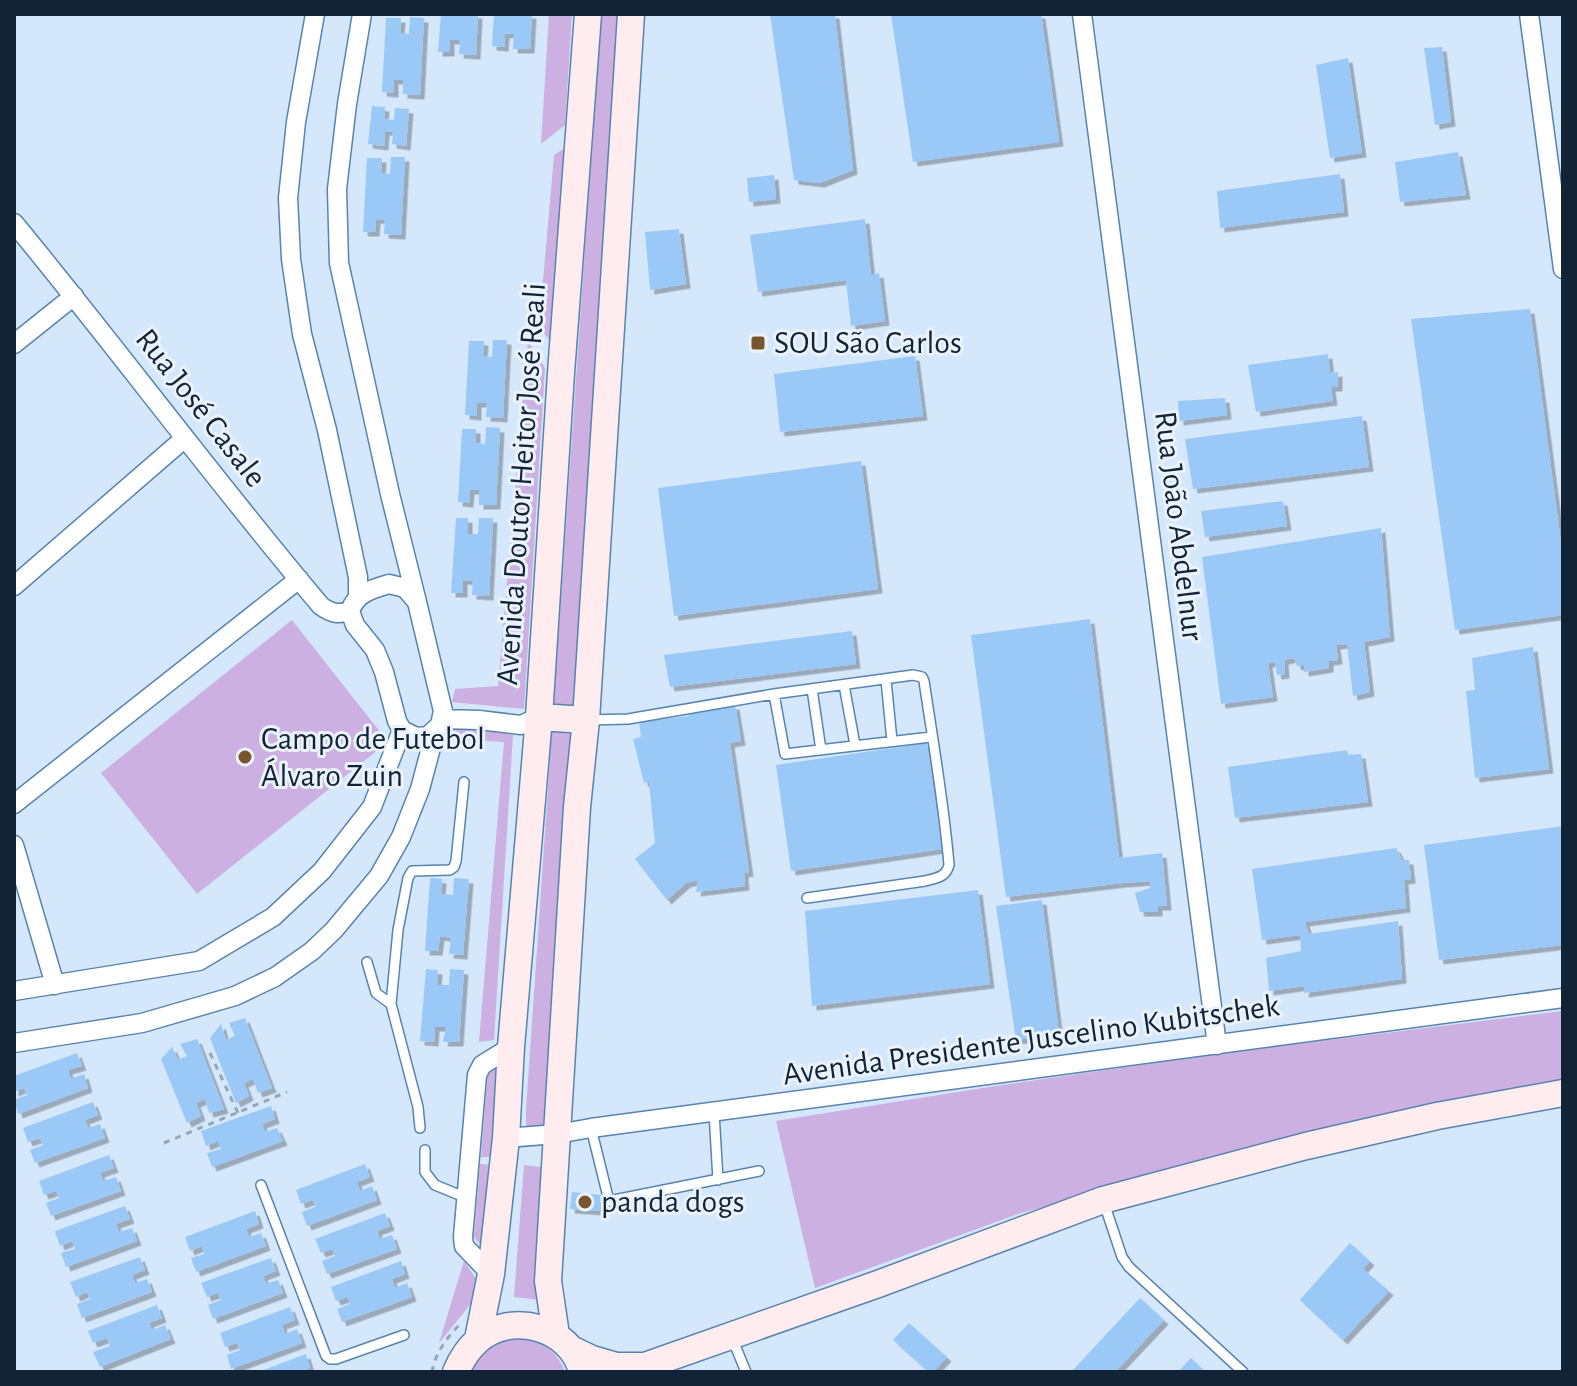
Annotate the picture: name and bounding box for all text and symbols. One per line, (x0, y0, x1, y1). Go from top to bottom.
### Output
street label: Avenida Doutor Heitor José Reali (491, 282, 551, 686)
street label: Rua José Casale (130, 323, 272, 493)
place label: SOU São Carlos (774, 327, 962, 359)
marker: SOU São Carlos (749, 334, 767, 352)
street label: Rua João Abdelnur (1149, 409, 1209, 643)
place label: Campo de Futebol Álvaro Zuin (261, 723, 485, 792)
marker: Campo de Futebol Álvaro Zuin (236, 748, 254, 766)
street label: Avenida Presidente Juscelino Kubitschek (781, 989, 1282, 1091)
place label: panda dogs (601, 1186, 745, 1218)
marker: panda dogs (576, 1193, 594, 1211)

